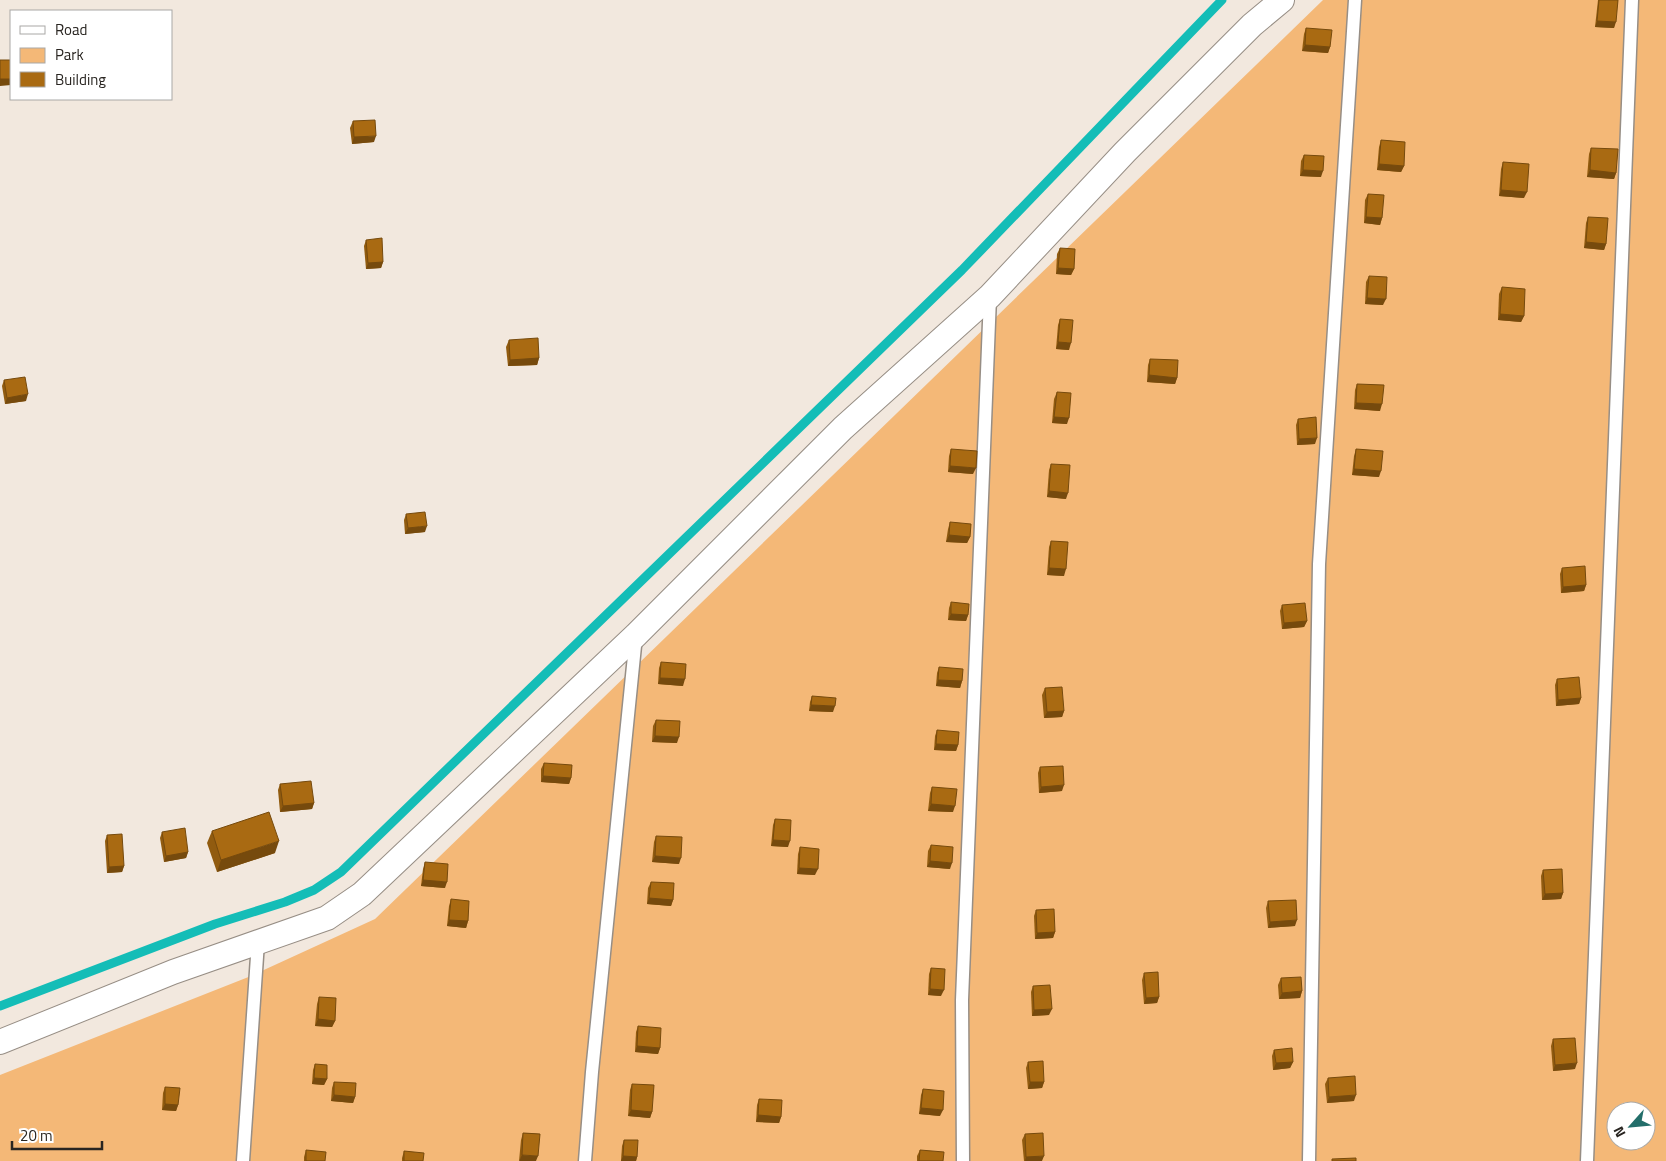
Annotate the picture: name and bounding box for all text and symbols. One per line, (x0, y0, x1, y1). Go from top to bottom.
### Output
legend (10, 10, 172, 100)
text: Road (55, 18, 87, 41)
text: Park (55, 43, 84, 66)
text: Building (55, 68, 106, 91)
north arrow (1606, 1101, 1656, 1151)
scale bar (12, 1118, 102, 1150)
text: N (1607, 1123, 1631, 1141)
text: 20 m (20, 1124, 53, 1147)

